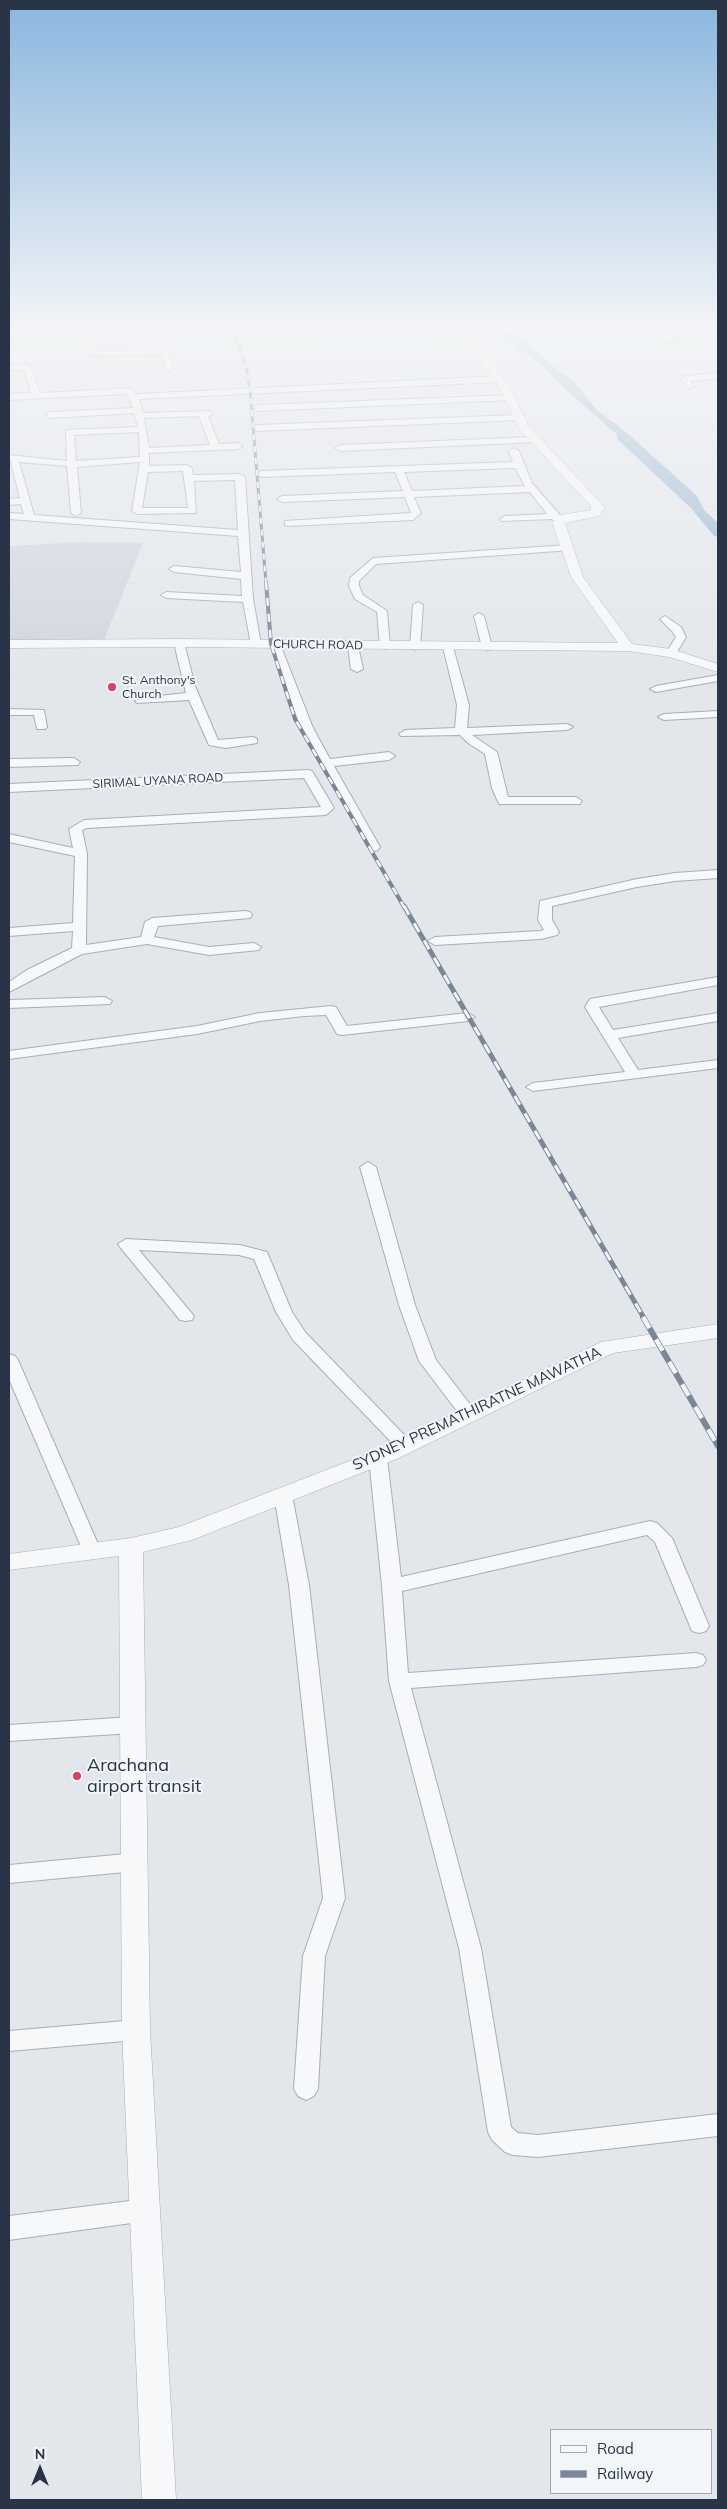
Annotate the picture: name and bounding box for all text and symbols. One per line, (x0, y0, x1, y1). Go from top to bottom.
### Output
street label: CHURCH ROAD (273, 637, 363, 653)
place label: St. Anthony's Church (122, 673, 196, 701)
marker: St. Anthony's Church (106, 681, 118, 693)
street label: SIRIMAL UYANA ROAD (92, 770, 224, 792)
street label: SYDNEY PREMATHIRATNE MAWATHA (350, 1343, 604, 1475)
place label: Arachana airport transit (87, 1755, 201, 1798)
marker: Arachana airport transit (71, 1770, 83, 1782)
legend (550, 2429, 712, 2494)
text: Road (597, 2439, 634, 2458)
north arrow (15, 2444, 65, 2494)
text: N (35, 2445, 45, 2463)
text: Railway (597, 2464, 653, 2483)

